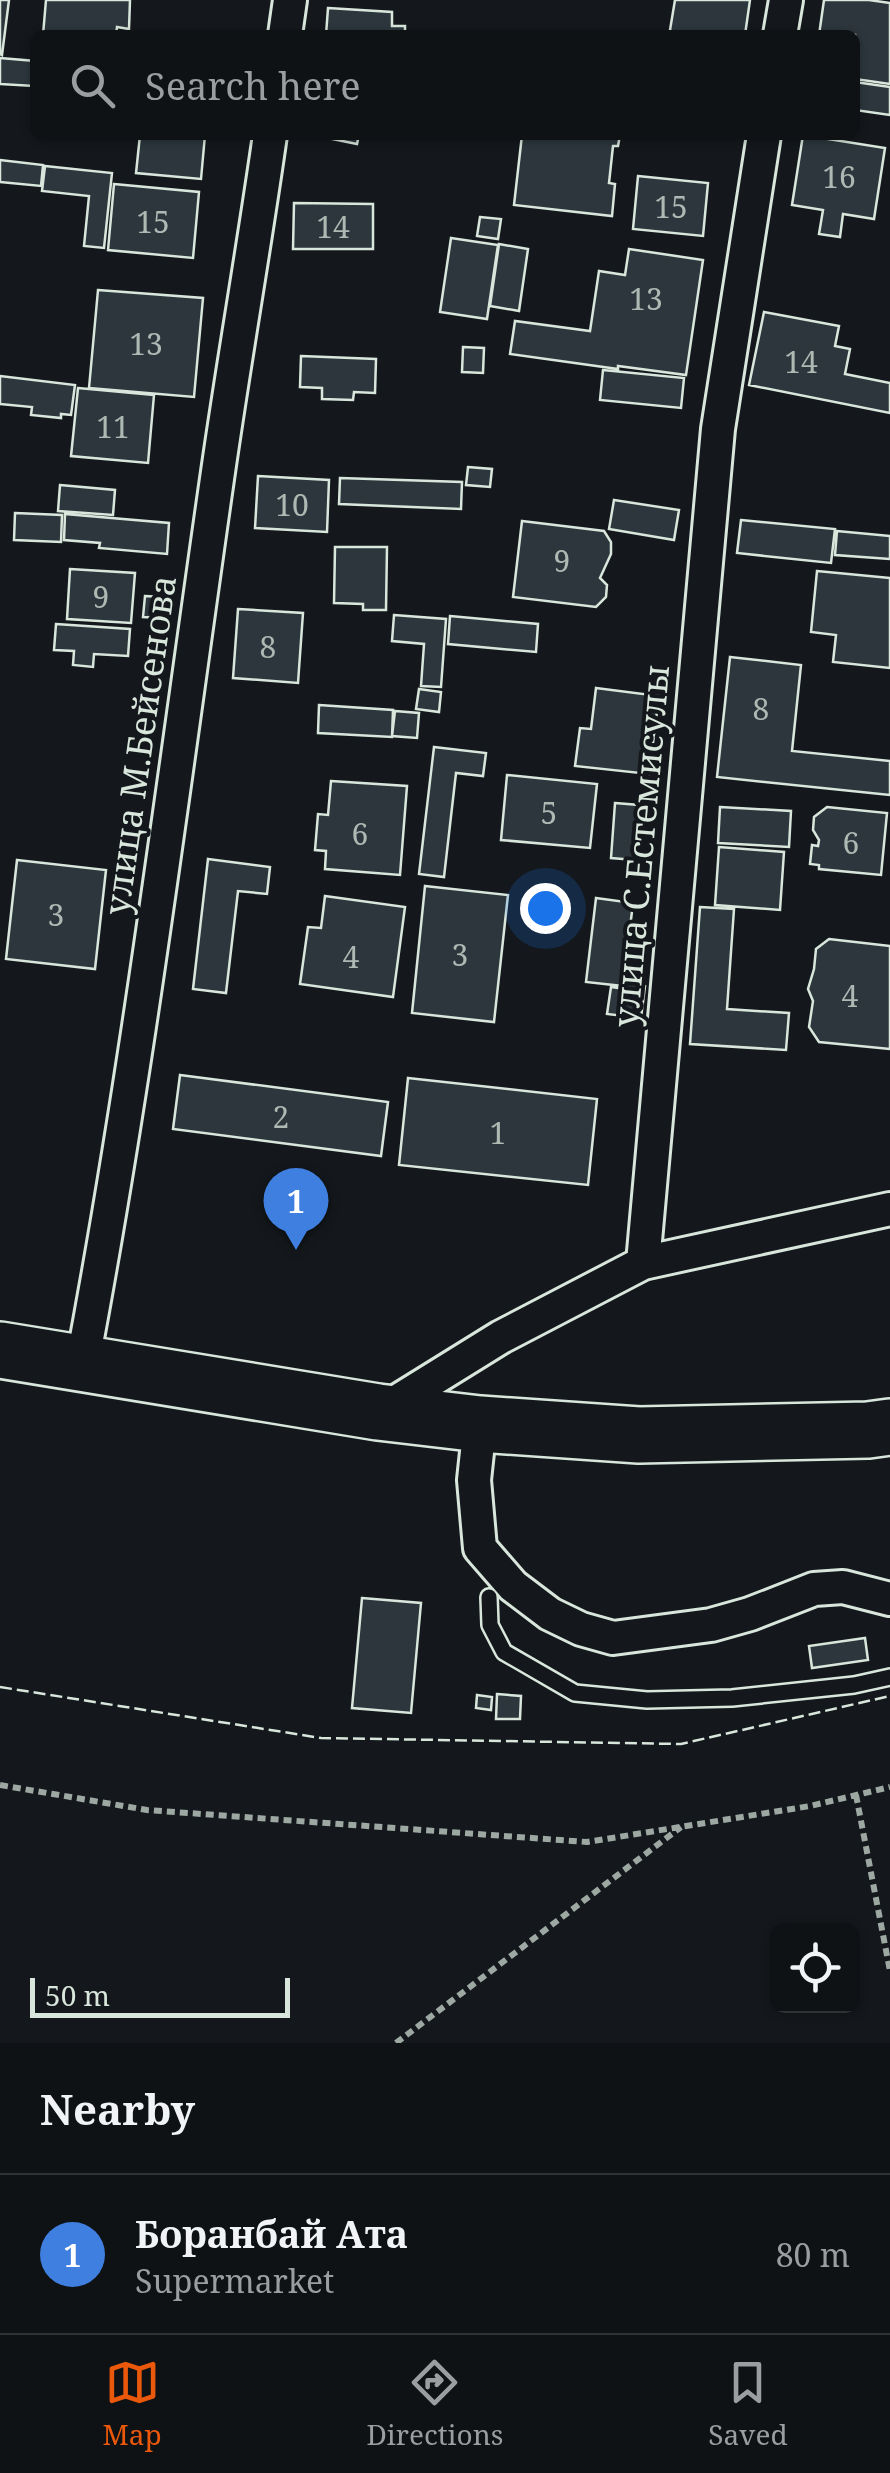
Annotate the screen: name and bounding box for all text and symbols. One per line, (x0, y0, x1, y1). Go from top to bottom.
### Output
search box (30, 30, 860, 140)
icon: search (65, 58, 120, 113)
text: Search here (145, 59, 361, 111)
house number: 16 (822, 156, 856, 197)
house number: 15 (654, 186, 688, 227)
house number: 15 (136, 201, 170, 242)
house number: 14 (316, 206, 350, 247)
house number: 13 (629, 278, 663, 319)
house number: 13 (129, 323, 163, 364)
house number: 14 (784, 341, 818, 382)
house number: 11 (96, 406, 130, 447)
house number: 10 (275, 484, 309, 525)
house number: 9 (554, 540, 570, 581)
street label: улица М.Бейсенова (92, 572, 186, 918)
house number: 9 (93, 576, 109, 617)
house number: 8 (260, 626, 276, 667)
street label: улица С.Естемисулы (601, 663, 679, 1029)
house number: 8 (753, 688, 769, 729)
house number: 5 (541, 792, 557, 833)
house number: 6 (352, 813, 368, 854)
house number: 6 (843, 822, 859, 863)
your location (520, 883, 571, 934)
house number: 3 (48, 894, 64, 935)
house number: 3 (452, 934, 468, 975)
house number: 4 (343, 936, 360, 977)
house number: 4 (842, 975, 859, 1016)
house number: 2 (273, 1096, 289, 1137)
house number: 1 (490, 1112, 506, 1153)
pin: 1 (264, 1168, 328, 1250)
map controls (770, 1923, 860, 2013)
button: locate (770, 1923, 860, 2013)
scale bar (30, 1973, 290, 2018)
text: 50 m (45, 1976, 110, 2014)
text: Nearby (40, 2080, 195, 2137)
text: Боранбай Ата (135, 2207, 408, 2259)
text: 1 (63, 2233, 82, 2276)
text: 80 m (776, 2233, 850, 2276)
text: Supermarket (135, 2259, 334, 2302)
tab: Map (102, 2355, 162, 2453)
tab: Directions (366, 2355, 503, 2453)
tab: Saved (708, 2355, 788, 2453)

